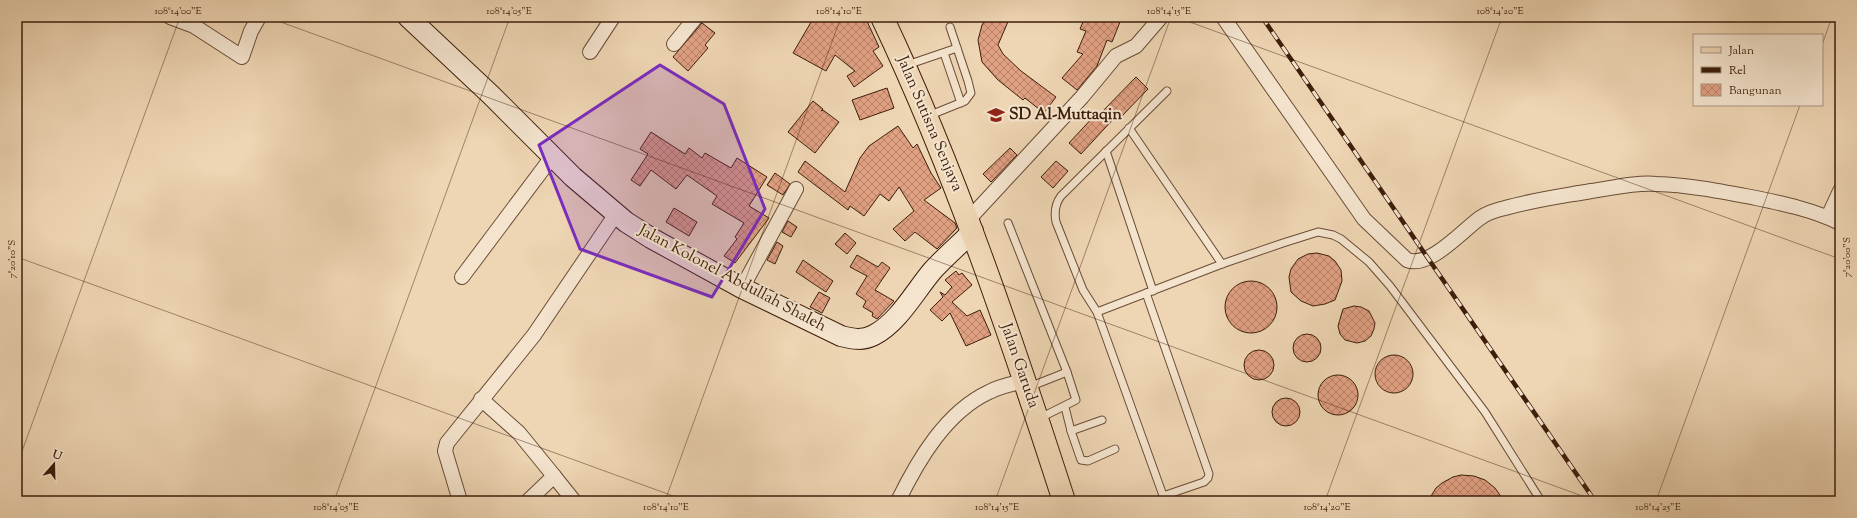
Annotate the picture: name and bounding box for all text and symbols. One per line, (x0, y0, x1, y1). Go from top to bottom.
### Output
text: 108°14'00"E (154, 4, 202, 19)
text: 108°14'05"E (486, 4, 532, 19)
text: 108°14'10"E (816, 4, 862, 19)
text: 108°14'15"E (1147, 4, 1191, 19)
text: 108°14'20"E (1476, 4, 1524, 19)
legend (1693, 34, 1823, 106)
text: Jalan (1728, 42, 1754, 60)
street label: Jalan Sutisna Senjaya (890, 52, 968, 196)
text: Rel (1729, 62, 1747, 80)
text: Bangunan (1729, 82, 1782, 100)
place label: SD Al-Muttaqin (1009, 104, 1122, 127)
school or university icon: SD Al-Muttaqin (986, 105, 1006, 125)
street label: Jalan Kolonel Abdullah Shaleh (633, 219, 831, 339)
text: 7°20'00"S (1840, 237, 1855, 277)
text: 7°20'10"S (5, 240, 20, 278)
street label: Jalan Garuda (993, 319, 1044, 412)
north arrow (34, 444, 74, 484)
text: U (49, 446, 64, 465)
text: 108°14'05"E (313, 500, 359, 515)
text: 108°14'10"E (643, 500, 689, 515)
text: 108°14'15"E (975, 500, 1019, 515)
text: 108°14'20"E (1303, 500, 1351, 515)
text: 108°14'25"E (1635, 500, 1681, 515)

